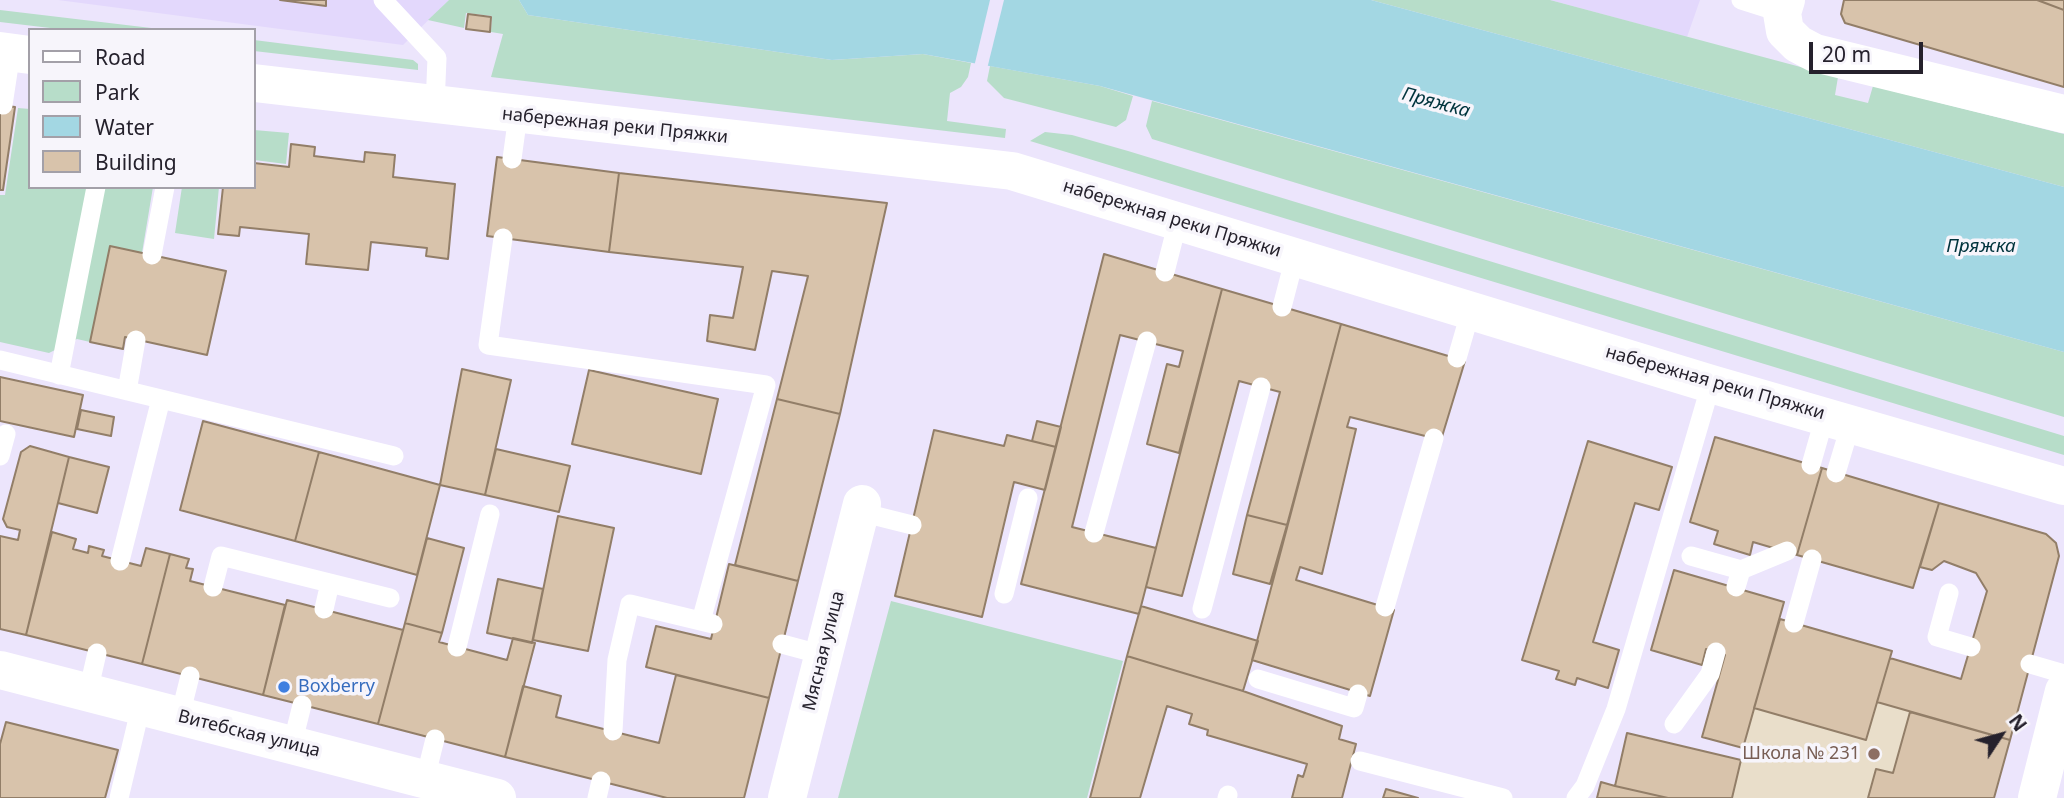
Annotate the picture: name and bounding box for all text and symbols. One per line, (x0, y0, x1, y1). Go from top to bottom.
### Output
legend (28, 28, 256, 189)
scale bar (1812, 28, 1926, 72)
text: 20 m (1822, 40, 1871, 68)
text: Road (95, 43, 145, 71)
text: Park (95, 78, 139, 106)
water label: Пряжка (1399, 83, 1473, 123)
street label: набережная реки Пряжки (501, 103, 729, 149)
text: Water (95, 113, 154, 141)
text: Building (95, 148, 177, 176)
street label: набережная реки Пряжки (1060, 175, 1284, 263)
water label: Пряжка (1946, 236, 2016, 258)
street label: набережная реки Пряжки (1603, 341, 1827, 425)
street label: Мясная улица (799, 589, 849, 713)
place label: Boxberry (298, 676, 375, 698)
marker: Boxberry (276, 679, 292, 695)
north arrow (1966, 700, 2036, 770)
street label: Витебская улица (176, 706, 322, 762)
text: N (2003, 709, 2033, 737)
place label: Школа № 231 (1742, 743, 1860, 765)
marker: Школа № 231 (1866, 746, 1882, 762)

